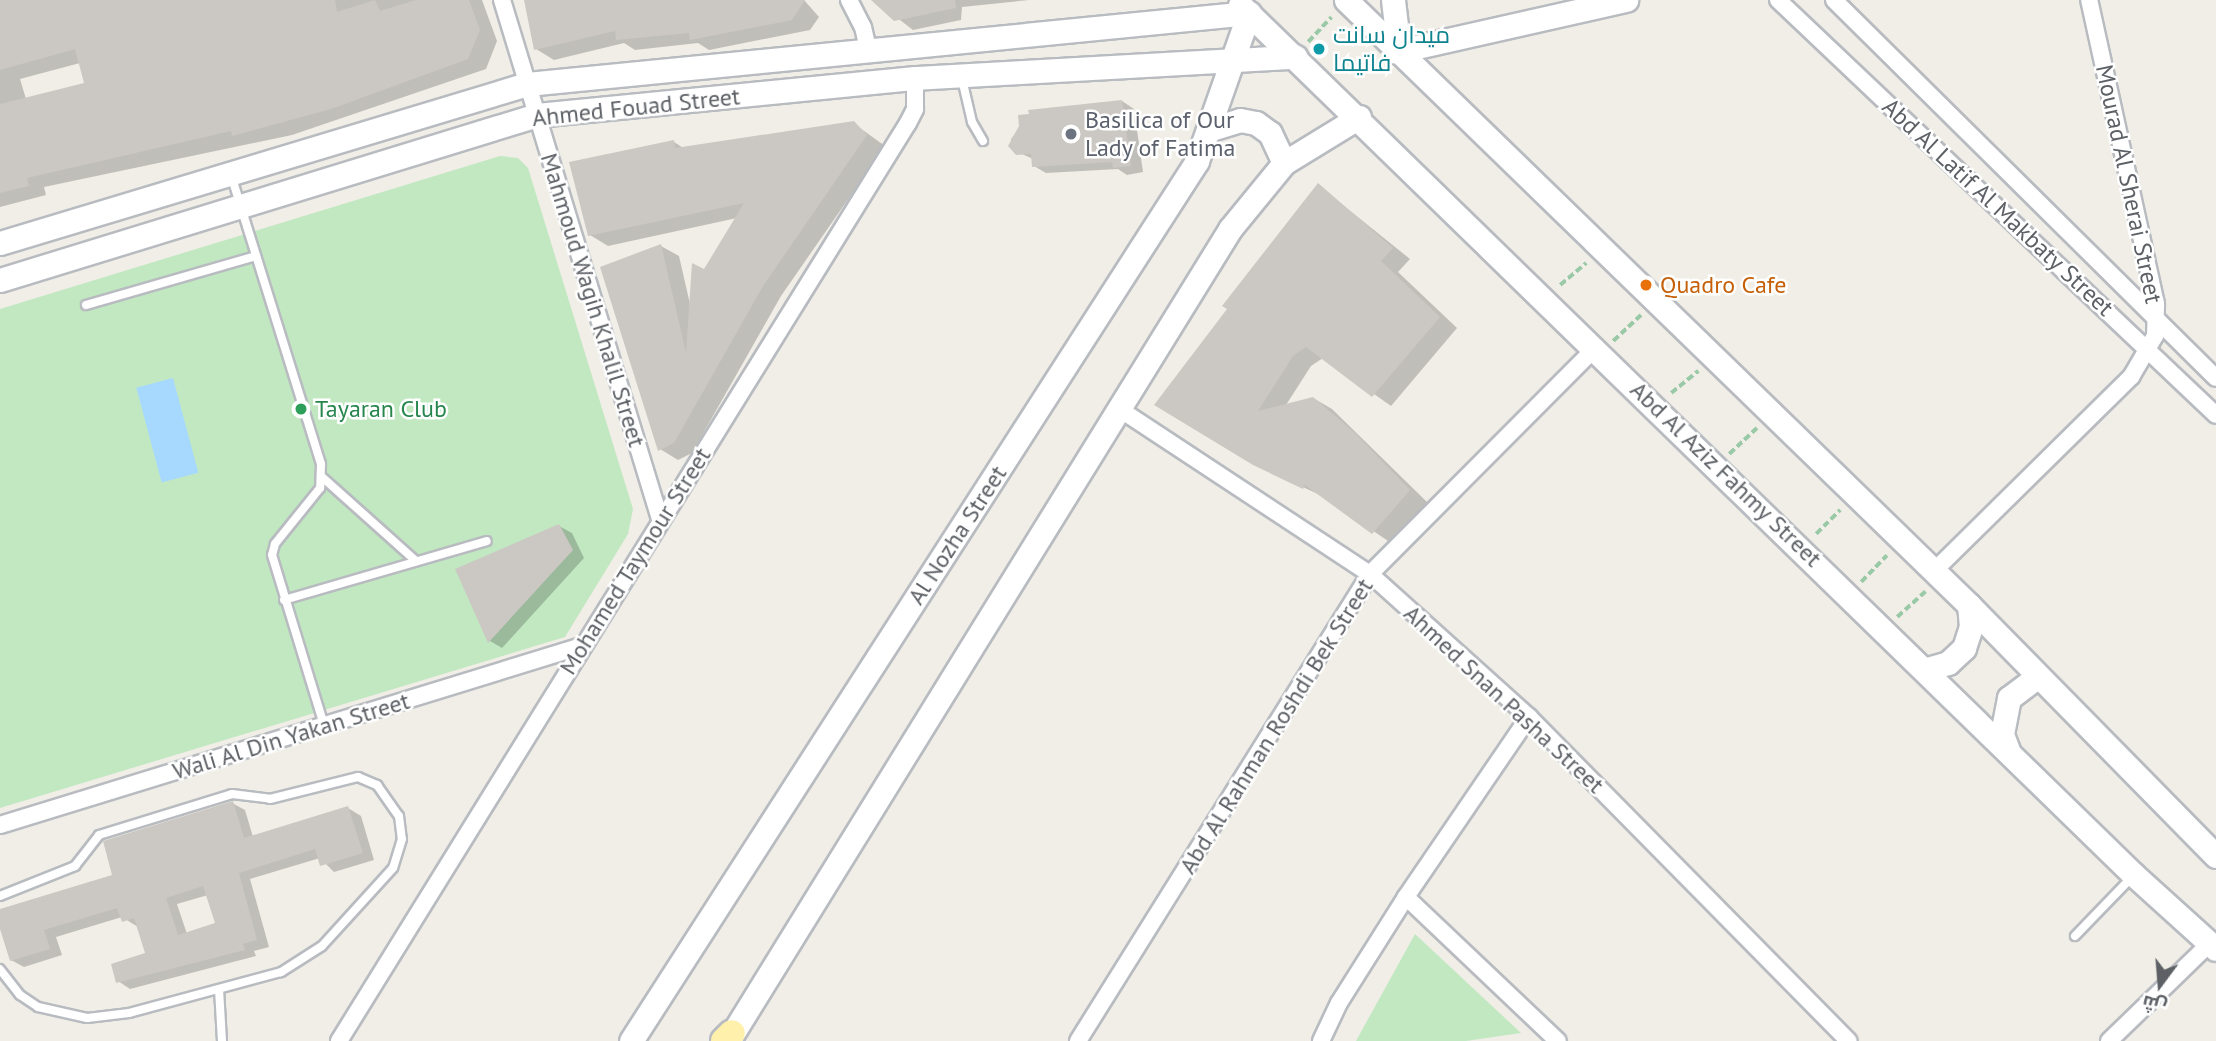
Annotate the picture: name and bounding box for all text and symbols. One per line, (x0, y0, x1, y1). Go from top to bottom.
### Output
place label: ميدان سانت فاتيما (1333, 21, 1450, 77)
marker: ميدان سانت فاتيما (1311, 41, 1327, 57)
street label: Mourad Al Sherai Street (2090, 62, 2168, 306)
street label: Ahmed Fouad Street (531, 82, 741, 132)
street label: Abd Al Latif Al Makbaty Street (1876, 91, 2120, 323)
place label: Basilica of Our Lady of Fatima (1085, 106, 1236, 162)
marker: Basilica of Our Lady of Fatima (1063, 126, 1079, 142)
street label: Mahmoud Wagih Khalil Street (534, 149, 652, 451)
place label: Quadro Cafe (1660, 271, 1786, 299)
marker: Quadro Cafe (1638, 277, 1654, 293)
street label: Abd Al Aziz Fahmy Street (1623, 374, 1829, 574)
place label: Tayaran Club (315, 395, 447, 423)
marker: Tayaran Club (293, 401, 309, 417)
street label: Mohamed Taymour Street (553, 442, 717, 680)
street label: Al Nozha Street (901, 460, 1013, 610)
street label: Abd Al Rahman Roshdi Bek Street (1173, 572, 1379, 880)
street label: Ahmed Snan Pasha Street (1398, 599, 1610, 799)
street label: Wali Al Din Yakan Street (168, 686, 414, 786)
north arrow (2125, 950, 2195, 1020)
text: ش (2139, 990, 2169, 1020)

